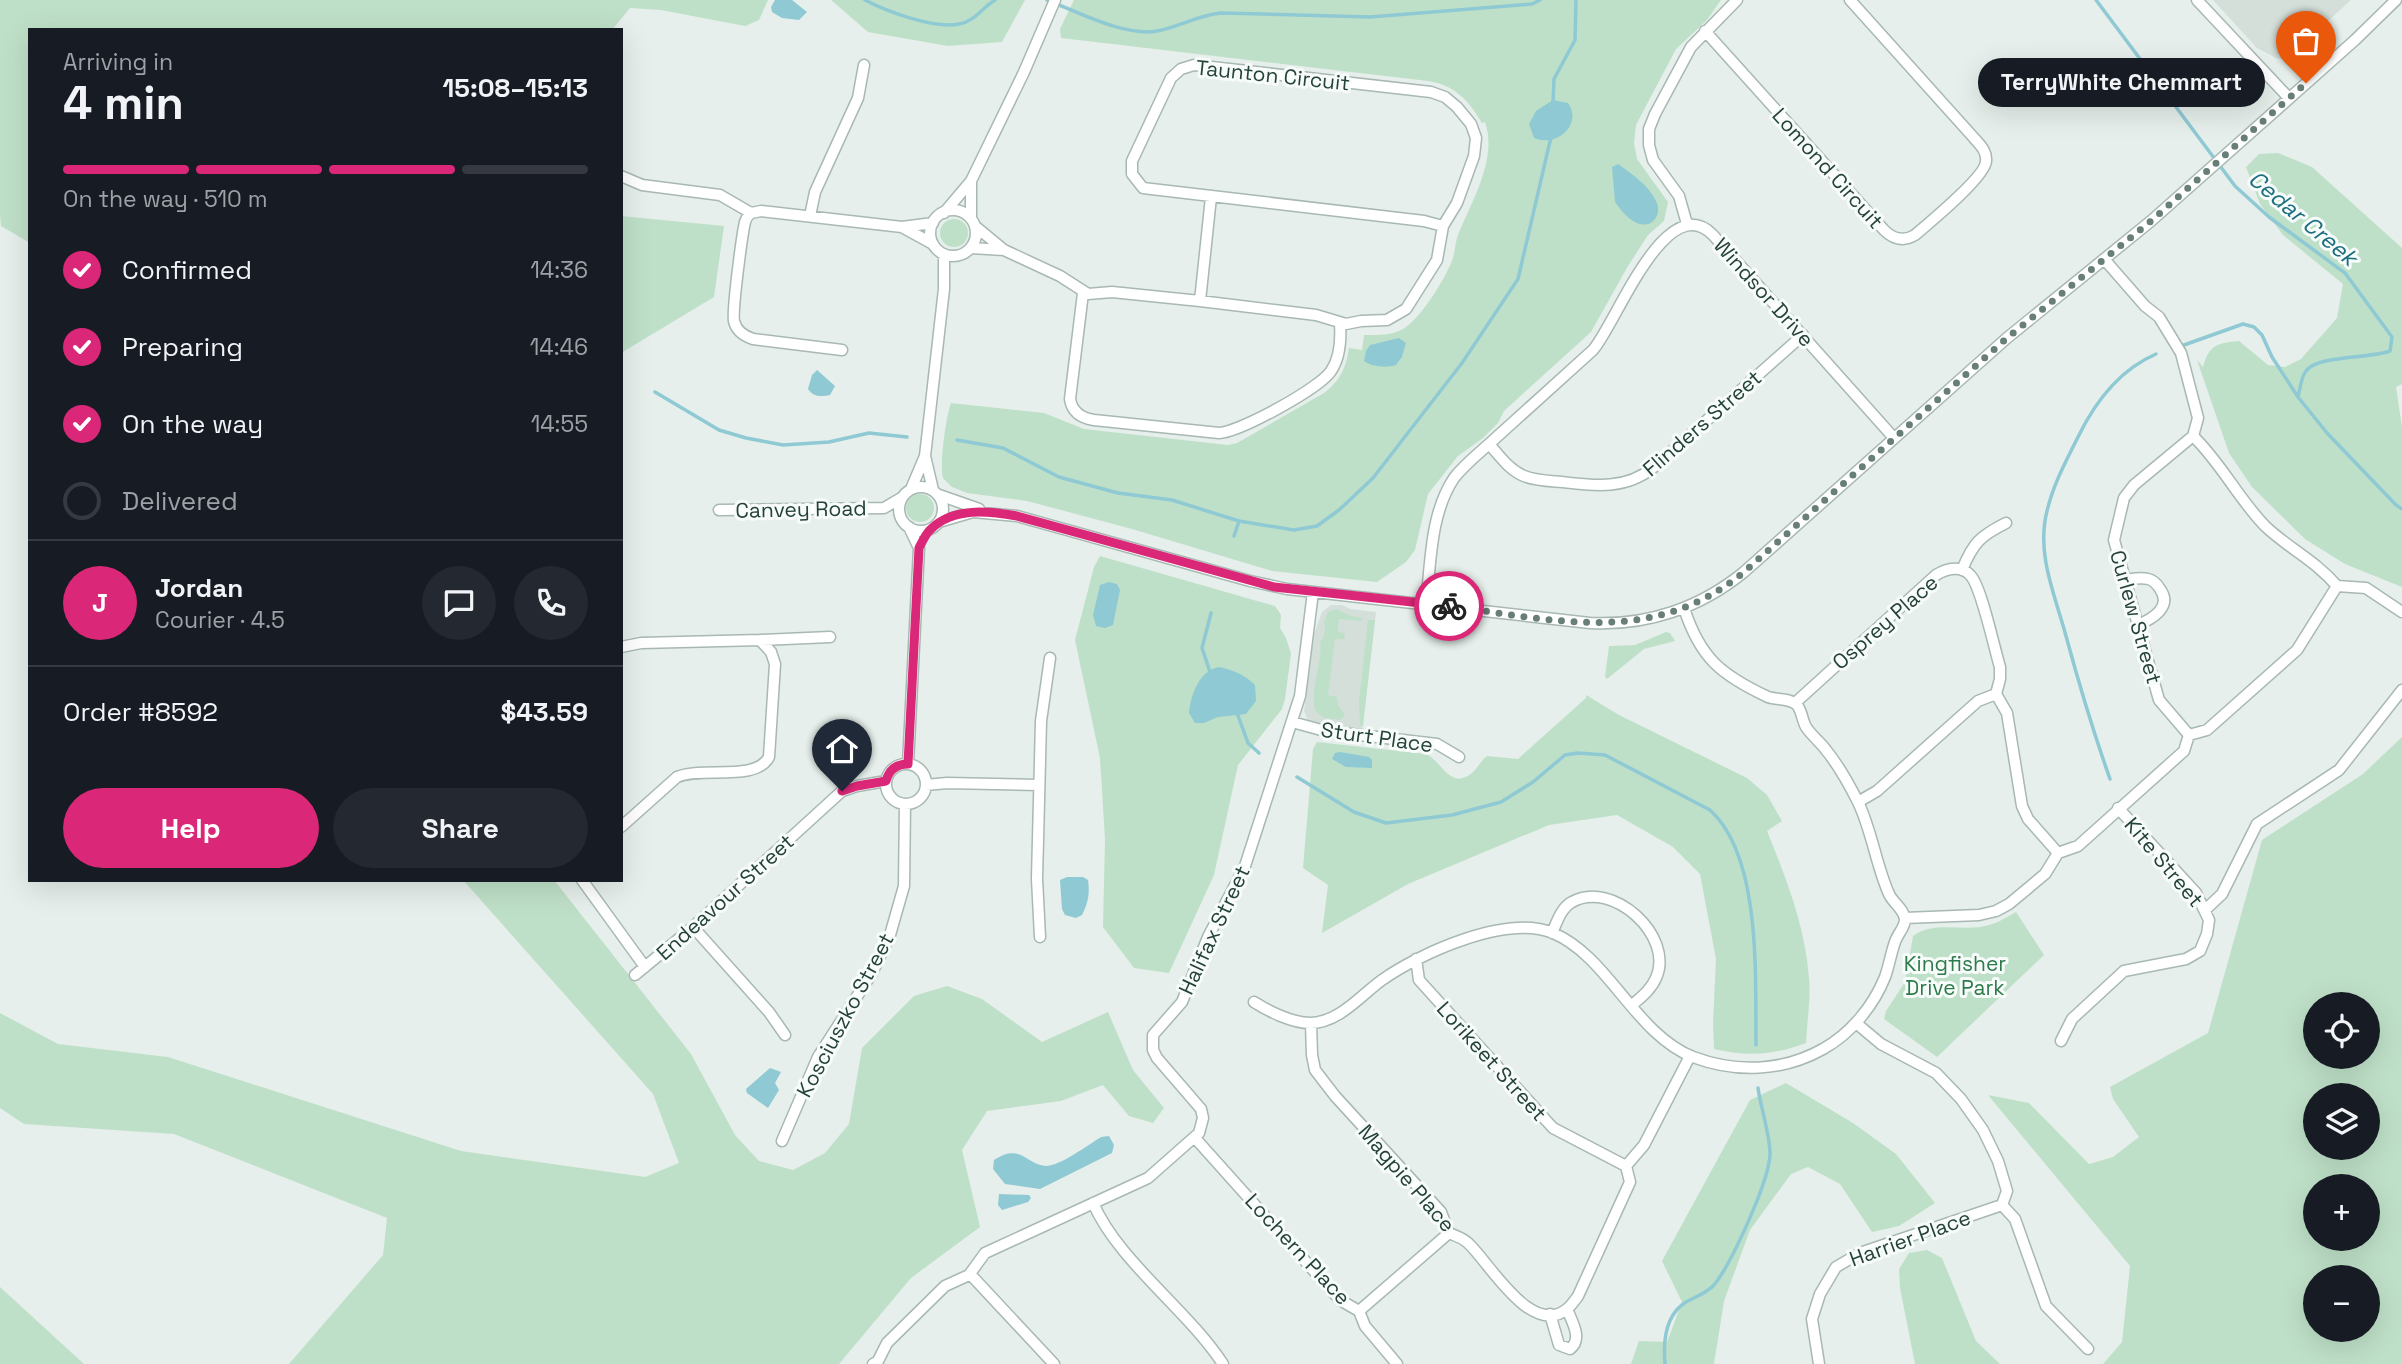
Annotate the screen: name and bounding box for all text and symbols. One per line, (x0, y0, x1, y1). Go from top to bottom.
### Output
pin (2276, 11, 2336, 83)
icon: bag (2287, 22, 2325, 60)
text: Arriving in (63, 47, 173, 77)
street label: Taunton Circuit (1195, 53, 1351, 97)
callout: TerryWhite Chemmart (1977, 58, 2264, 108)
text: TerryWhite Chemmart (2001, 67, 2242, 97)
text: 15:08–15:13 (443, 71, 588, 105)
text: 4 min (63, 74, 184, 132)
street label: Lomond Circuit (1767, 102, 1889, 234)
water label: Cedar Creek (2242, 164, 2366, 274)
text: On the way · 510 m (63, 184, 267, 214)
street label: Windsor Drive (1708, 232, 1820, 352)
icon: check (63, 251, 101, 289)
text: Confirmed (122, 253, 252, 287)
text: 14:36 (530, 255, 588, 285)
icon: check (63, 328, 101, 366)
text: Preparing (122, 330, 243, 364)
text: 14:46 (530, 332, 588, 362)
street label: Flinders Street (1637, 364, 1767, 482)
icon: check (63, 405, 101, 443)
text: On the way (122, 407, 263, 441)
text: 14:55 (531, 409, 588, 439)
text: Delivered (122, 484, 238, 518)
street label: Canvey Road (735, 494, 867, 524)
street label: Curlew Street (2104, 547, 2168, 687)
button: chat (422, 566, 496, 640)
button: phone (514, 566, 588, 640)
street label: Osprey Place (1827, 569, 1943, 675)
text: Jordan (155, 571, 243, 605)
courier (1414, 571, 1484, 641)
text: J (92, 586, 108, 620)
icon: bike (1430, 587, 1468, 625)
text: Courier · 4.5 (155, 605, 285, 635)
text: Order #8592 (63, 695, 218, 729)
text: $43.59 (500, 695, 588, 729)
street label: Sturt Place (1319, 716, 1435, 758)
pin (812, 719, 872, 791)
icon: home (823, 730, 861, 768)
button: Help (63, 788, 319, 868)
button: Share (333, 788, 588, 868)
street label: Kite Street (2119, 811, 2209, 913)
street label: Endeavour Street (650, 828, 800, 966)
street label: Halifax Street (1172, 861, 1256, 999)
street label: Kosciuszko Street (790, 928, 900, 1102)
park label: Kingfisher Drive Park (1904, 950, 2006, 1001)
map controls (2303, 992, 2380, 1342)
button: locate (2303, 992, 2380, 1069)
street label: Lorikeet Street (1431, 996, 1553, 1126)
button: layers (2303, 1083, 2380, 1160)
street label: Magpie Place (1353, 1118, 1461, 1238)
button: + (2303, 1174, 2380, 1251)
street label: Lochern Place (1239, 1188, 1357, 1310)
street label: Harrier Place (1846, 1204, 1974, 1272)
button: − (2303, 1265, 2380, 1342)

